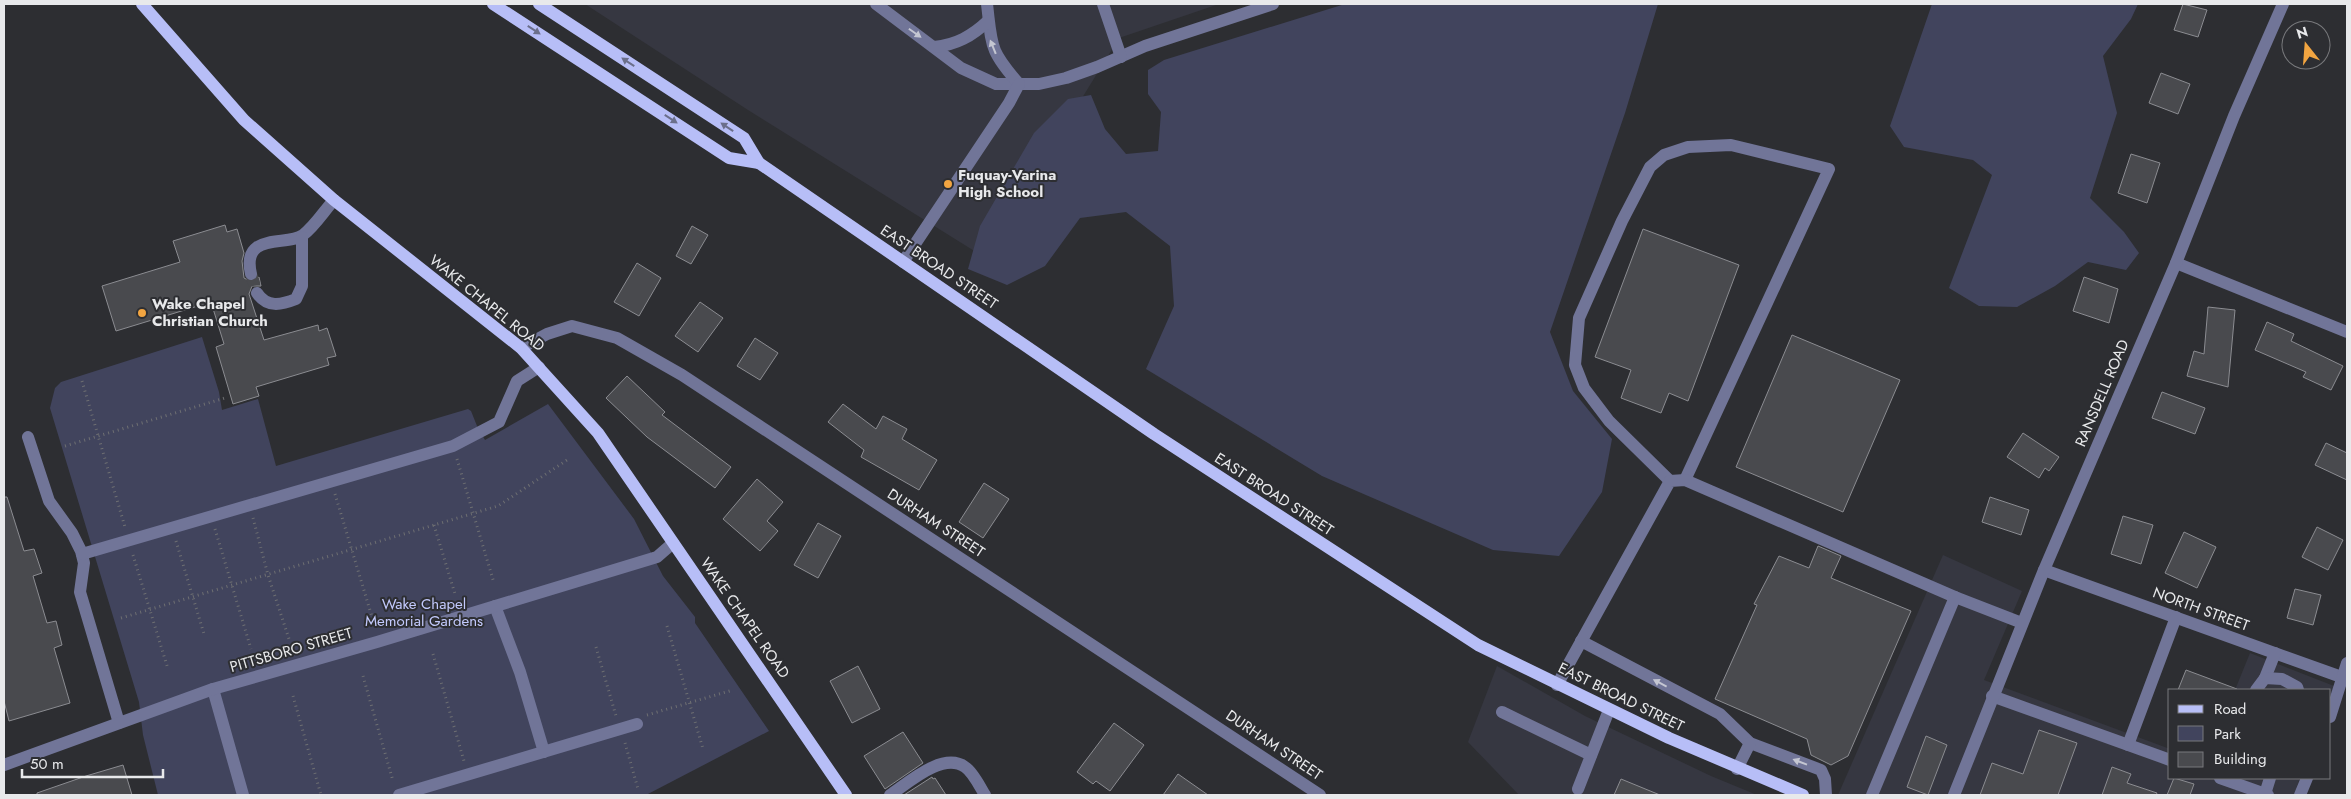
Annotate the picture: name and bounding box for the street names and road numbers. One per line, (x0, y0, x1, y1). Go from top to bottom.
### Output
street label: EAST BROAD STREET (876, 219, 1002, 315)
street label: WAKE CHAPEL ROAD (425, 249, 549, 357)
street label: RANSDELL ROAD (2070, 336, 2134, 450)
street label: EAST BROAD STREET (1210, 447, 1338, 541)
street label: DURHAM STREET (883, 483, 989, 563)
street label: WAKE CHAPEL ROAD (695, 553, 795, 683)
street label: NORTH STREET (2150, 581, 2252, 637)
street label: PITTSBORO STREET (227, 622, 355, 678)
street label: EAST BROAD STREET (1554, 657, 1688, 737)
street label: DURHAM STREET (1221, 704, 1327, 786)

